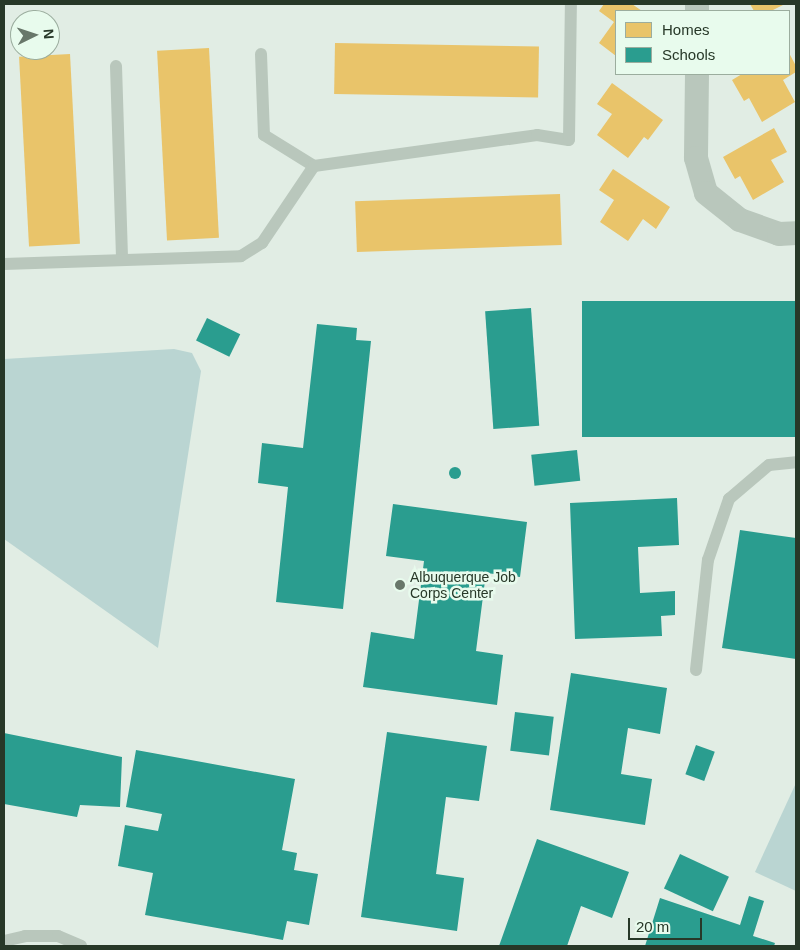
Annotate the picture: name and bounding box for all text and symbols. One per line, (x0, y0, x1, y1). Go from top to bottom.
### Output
north arrow (10, 10, 60, 60)
legend (615, 10, 790, 75)
text: Homes (662, 21, 710, 38)
text: N (41, 28, 57, 40)
text: Schools (662, 46, 715, 63)
place label: Albuquerque Job Corps Center (410, 569, 516, 602)
marker: Albuquerque Job Corps Center (394, 579, 406, 591)
scale bar (630, 908, 704, 940)
text: 20 m (636, 918, 669, 935)

